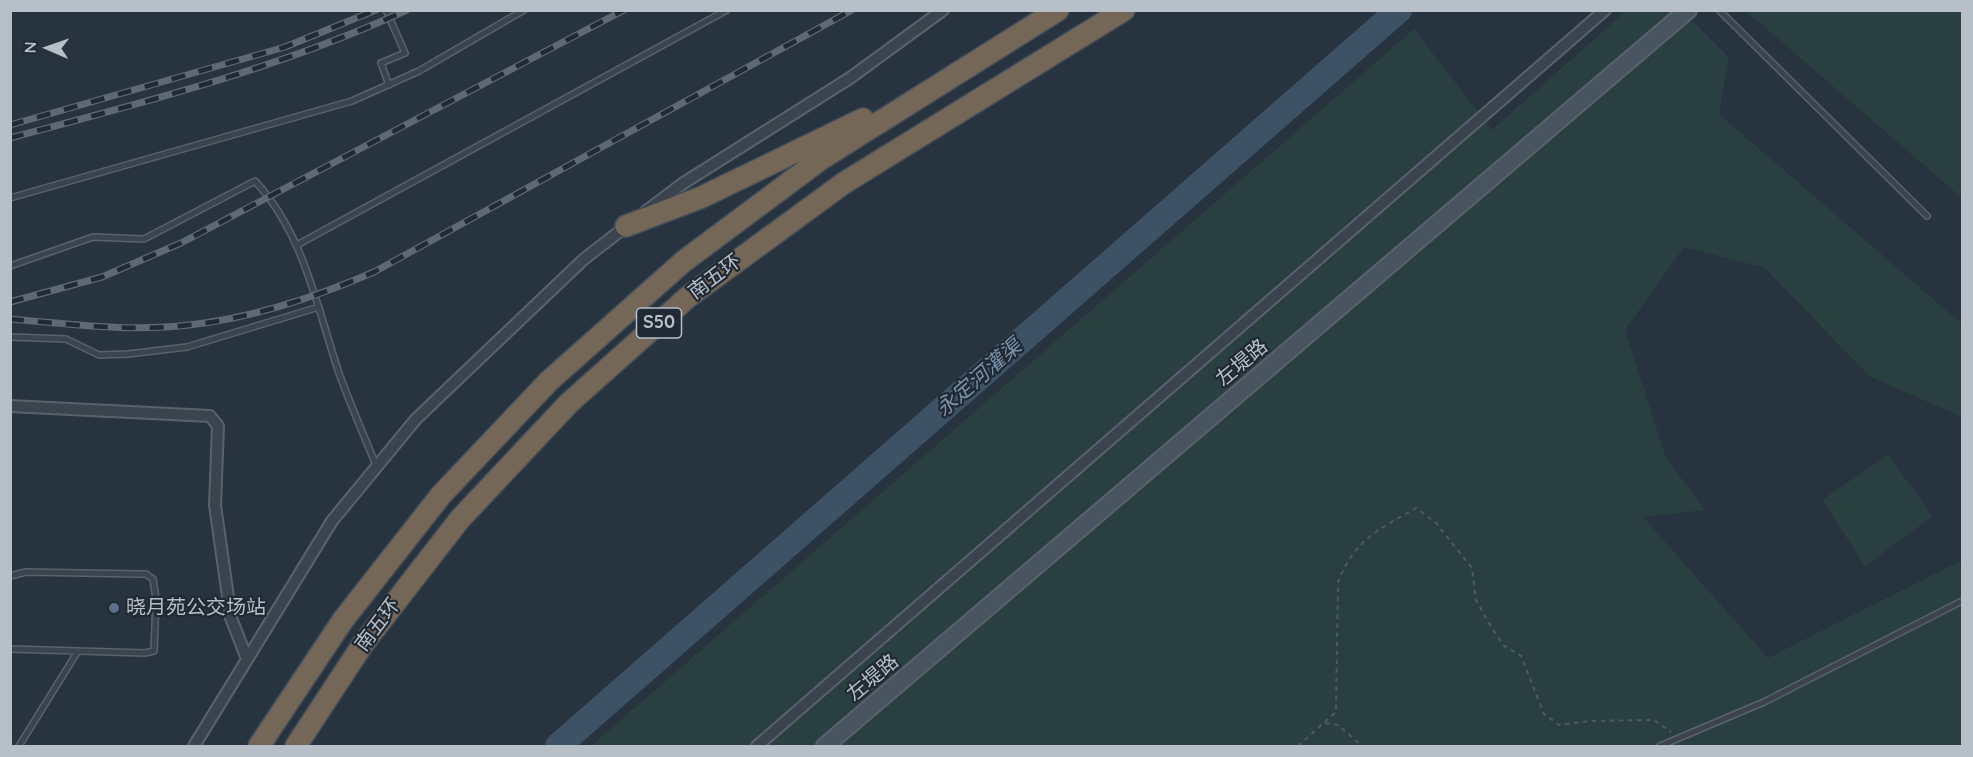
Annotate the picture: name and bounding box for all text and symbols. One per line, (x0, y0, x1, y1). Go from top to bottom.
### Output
north arrow (18, 18, 78, 78)
text: N (20, 41, 40, 54)
street label: 南五环 (684, 249, 746, 305)
road number: S50 (636, 308, 682, 338)
water label: 永定河灌渠 (931, 334, 1027, 422)
street label: 左堤路 (1211, 335, 1273, 391)
street label: 南五环 (350, 594, 406, 656)
place label: 晓月苑公交场站 (126, 596, 266, 620)
marker: 晓月苑公交场站 (107, 601, 121, 615)
street label: 左堤路 (842, 650, 904, 706)

